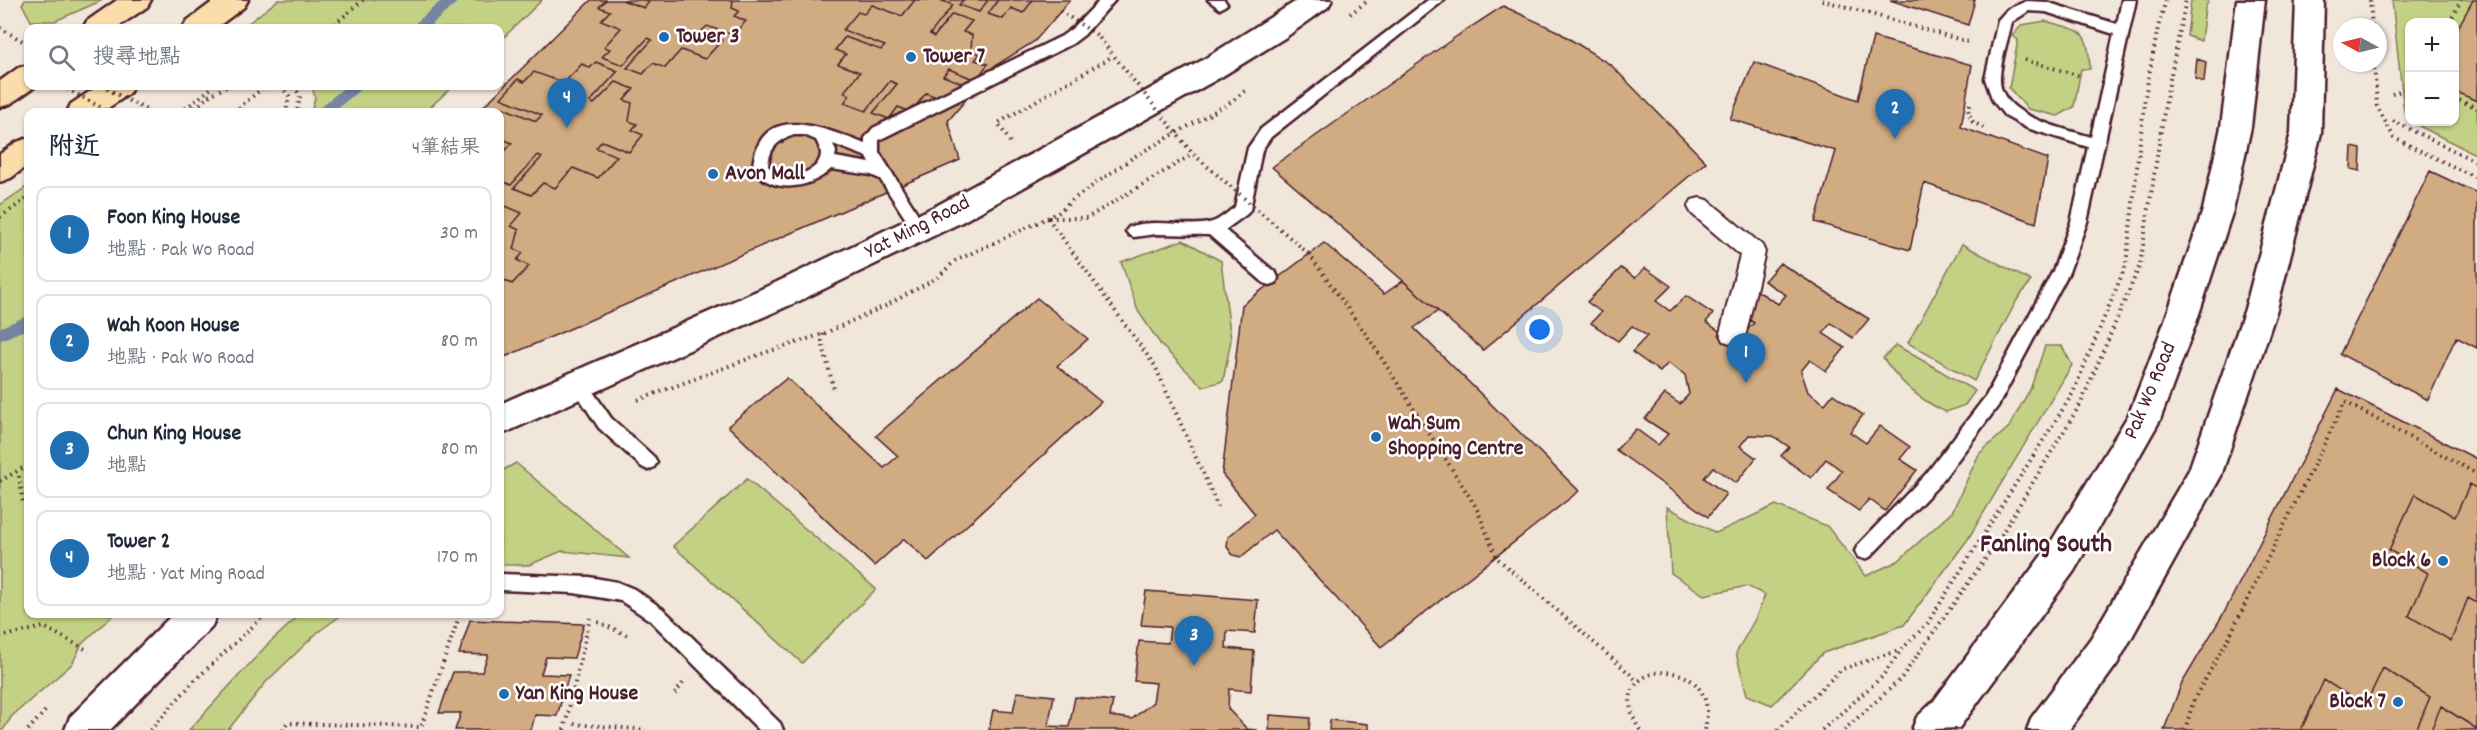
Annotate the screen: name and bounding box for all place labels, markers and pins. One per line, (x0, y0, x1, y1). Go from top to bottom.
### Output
place label: Tower 3 (676, 22, 739, 53)
marker: Tower 3 (657, 30, 671, 44)
place label: Tower 7 (923, 42, 986, 73)
marker: Tower 7 (904, 50, 918, 64)
pin: 4 (548, 78, 586, 128)
pin: 2 (1876, 90, 1914, 139)
place label: Avon Mall (725, 159, 806, 190)
marker: Avon Mall (706, 167, 720, 181)
pin: 1 (1726, 334, 1766, 383)
place label: Wah Sum Shopping Centre (1388, 409, 1524, 465)
marker: Wah Sum Shopping Centre (1369, 430, 1383, 444)
place label: Block 6 (2372, 546, 2431, 577)
marker: Block 6 (2436, 554, 2450, 568)
pin: 3 (1174, 616, 1214, 666)
place label: Yan King House (515, 679, 638, 710)
marker: Yan King House (497, 687, 511, 701)
place label: Block 7 (2329, 687, 2387, 718)
marker: Block 7 (2391, 695, 2405, 709)

